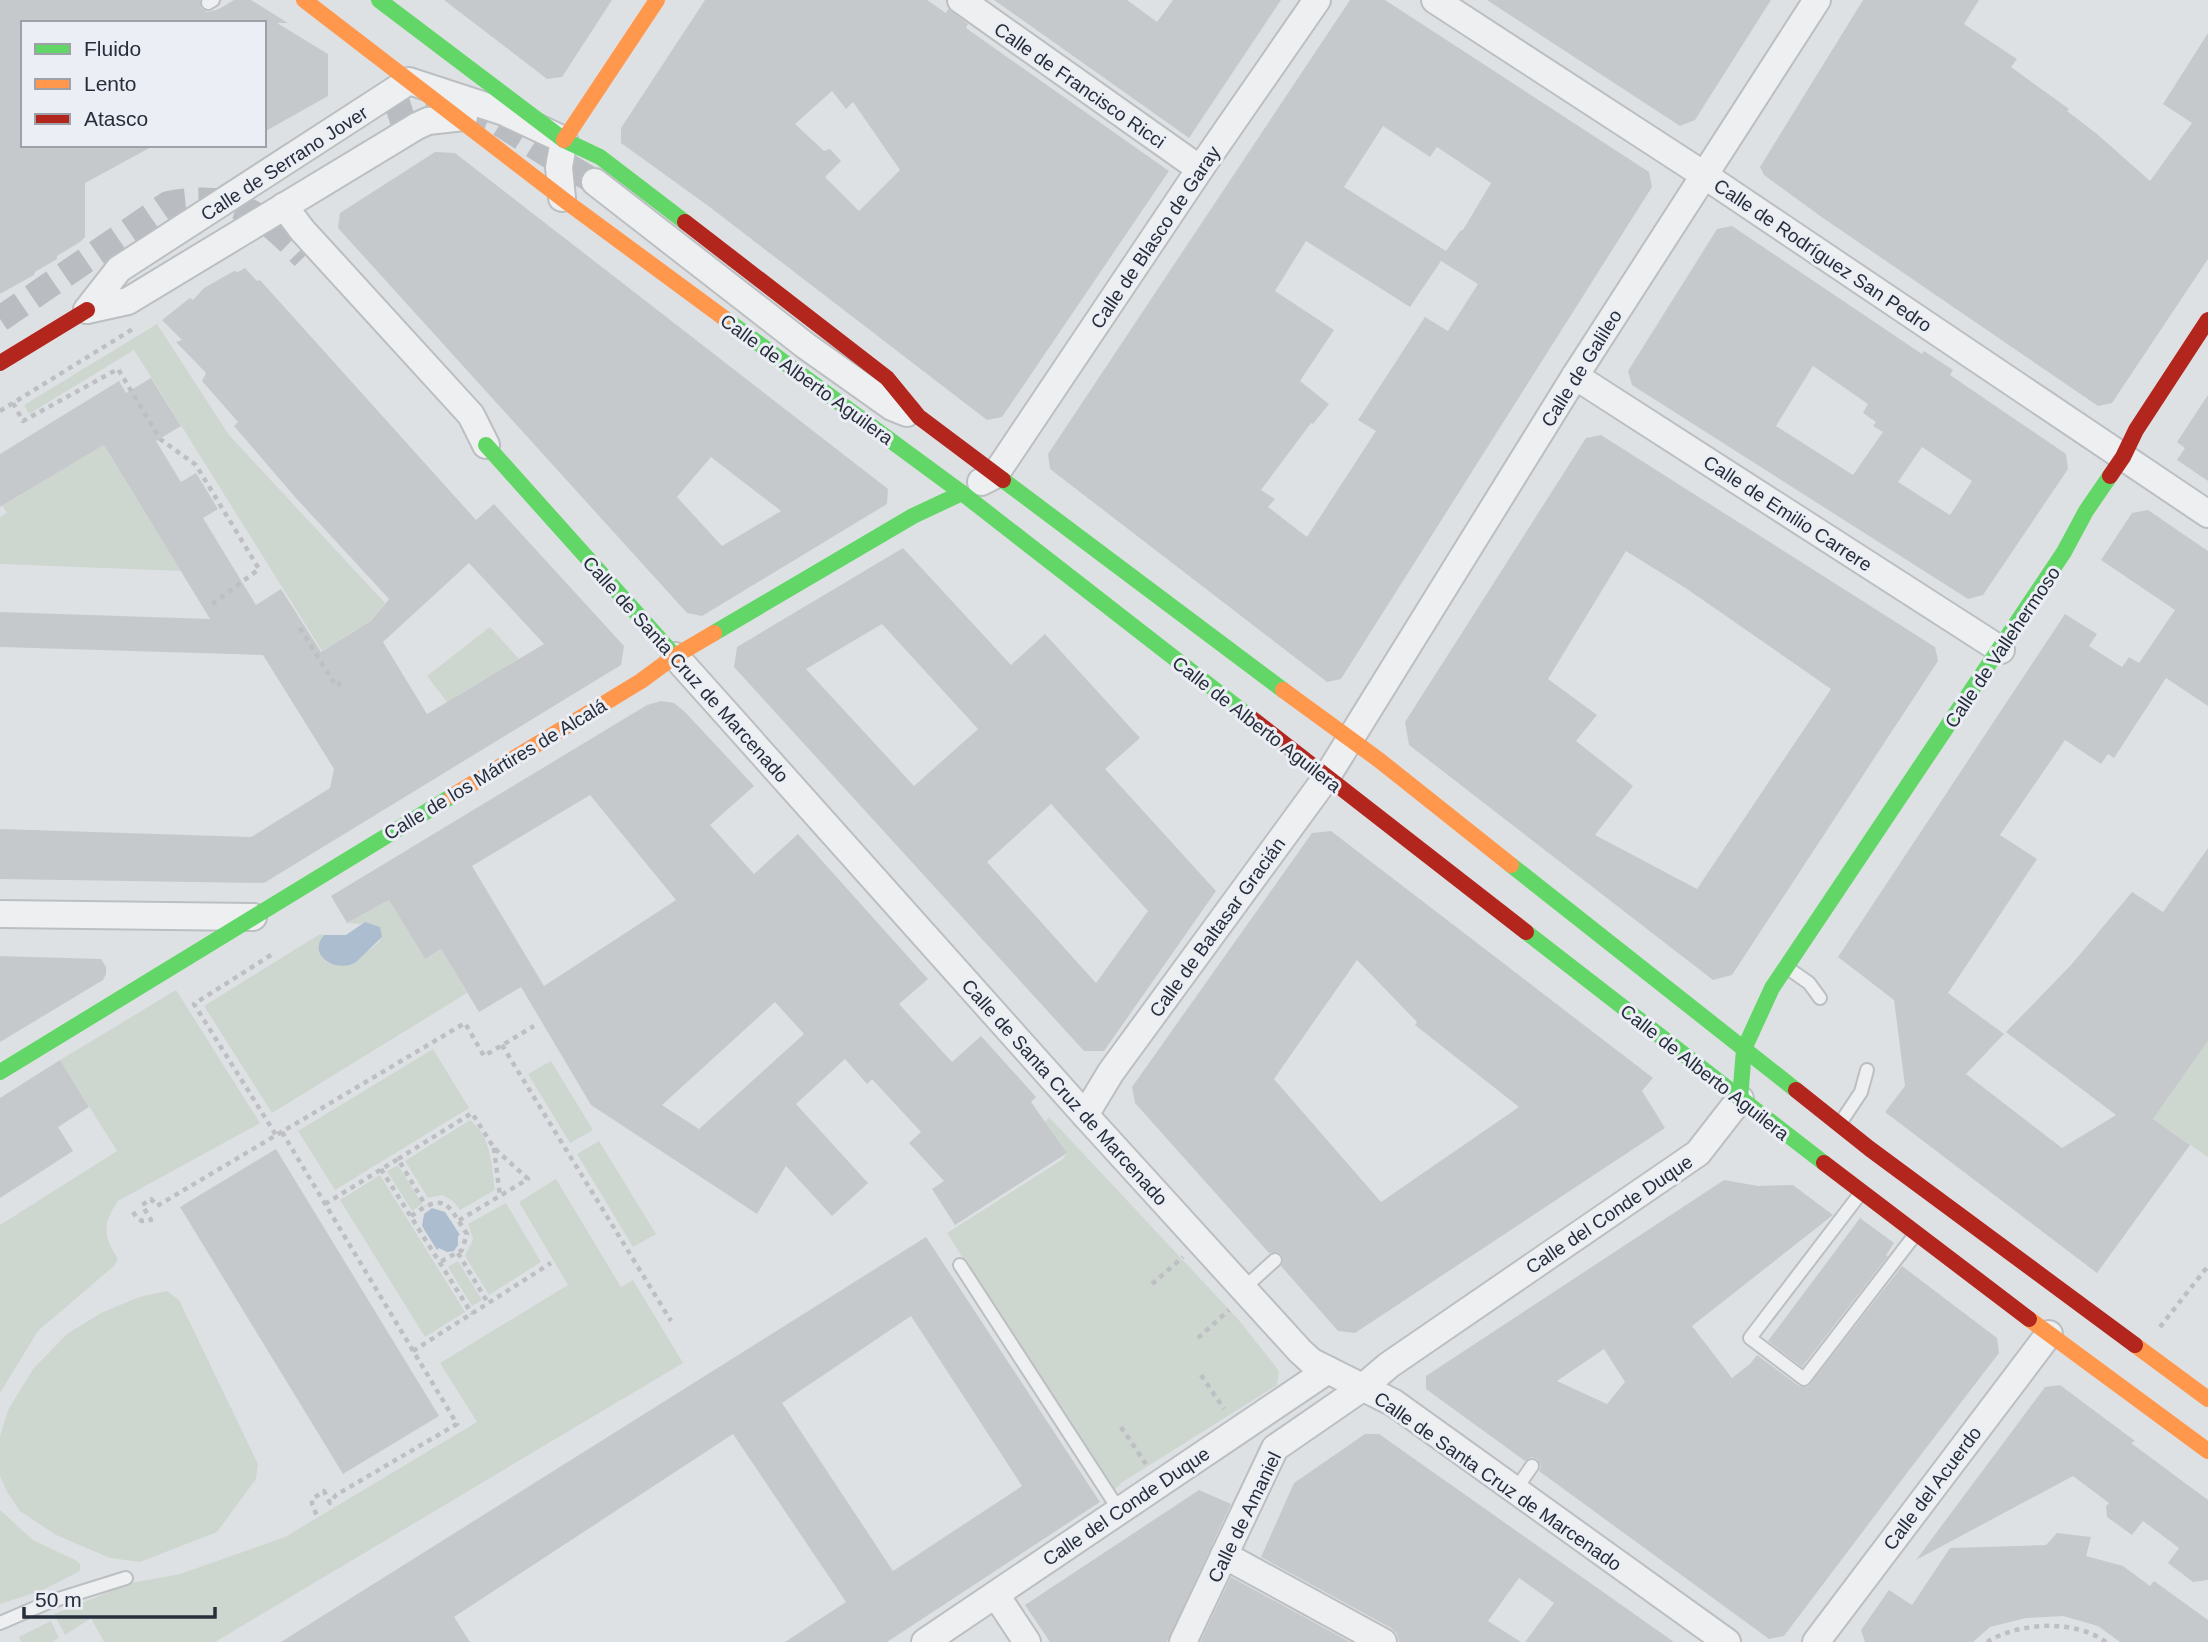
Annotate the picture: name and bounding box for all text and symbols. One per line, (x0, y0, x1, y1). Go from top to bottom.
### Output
street label: Calle de Francisco Ricci (990, 18, 1169, 152)
legend (21, 21, 266, 147)
text: Fluido (84, 37, 141, 60)
text: Lento (84, 72, 137, 95)
street label: Calle de Serrano Jover (197, 101, 372, 225)
text: Atasco (84, 107, 148, 130)
street label: Calle de Blasco de Garay (1086, 142, 1225, 332)
street label: Calle de Rodríguez San Pedro (1710, 175, 1935, 336)
street label: Calle de Galileo (1537, 306, 1626, 431)
street label: Calle de Alberto Aguilera (716, 310, 897, 449)
street label: Calle de Emilio Carrere (1700, 451, 1876, 576)
street label: Calle de Santa Cruz de Marcenado (579, 552, 793, 787)
street label: Calle de Vallehermoso (1941, 563, 2064, 732)
street label: Calle de Alberto Aguilera (1168, 652, 1345, 797)
street label: Calle de los Mártires de Alcalá (380, 694, 611, 844)
street label: Calle de Baltasar Gracián (1145, 834, 1290, 1021)
street label: Calle de Santa Cruz de Marcenado (958, 975, 1172, 1210)
street label: Calle de Alberto Aguilera (1616, 1000, 1793, 1145)
street label: Calle del Conde Duque (1522, 1151, 1697, 1278)
street label: Calle de Santa Cruz de Marcenado (1370, 1388, 1625, 1575)
street label: Calle del Acuerdo (1879, 1423, 1986, 1554)
street label: Calle del Conde Duque (1039, 1443, 1214, 1570)
street label: Calle de Amaniel (1204, 1449, 1285, 1586)
scale bar (24, 1576, 215, 1620)
text: 50 m (35, 1588, 82, 1611)

